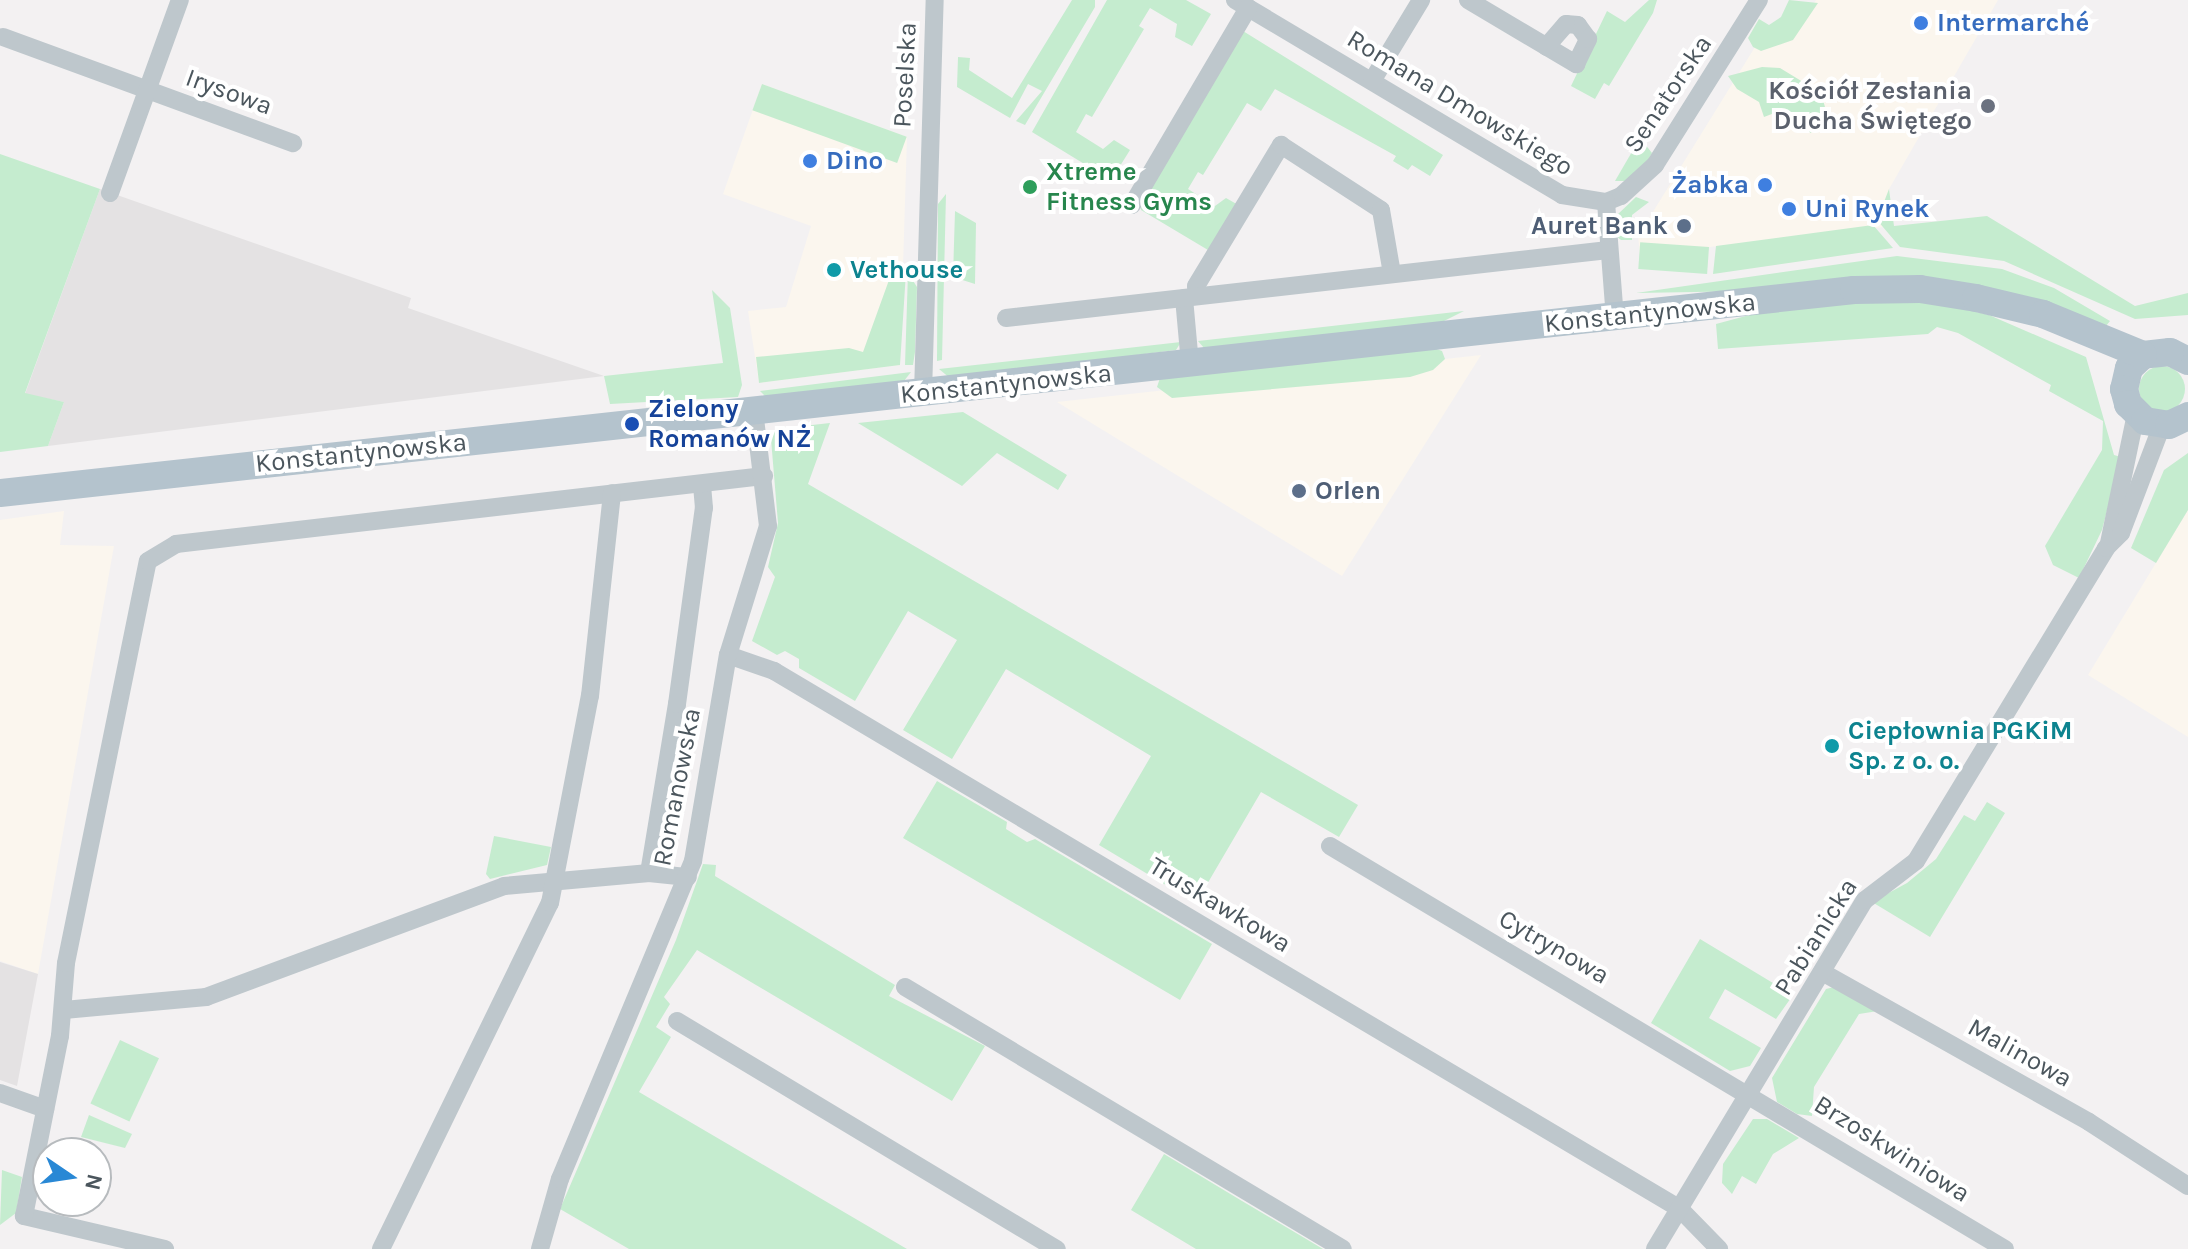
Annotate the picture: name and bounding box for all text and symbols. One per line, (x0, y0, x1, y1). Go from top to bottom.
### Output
place label: Intermarché (1937, 7, 2089, 39)
marker: Intermarché (1912, 14, 1930, 32)
street label: Poselska (887, 21, 923, 129)
street label: Romana Dmowskiego (1341, 23, 1579, 183)
street label: Senatorska (1617, 29, 1719, 159)
street label: Irysowa (181, 62, 277, 122)
place label: Kościół Zesłania Ducha Świętego (1768, 75, 1972, 136)
marker: Kościół Zesłania Ducha Świętego (1979, 97, 1997, 115)
place label: Dino (826, 145, 883, 177)
marker: Dino (801, 152, 819, 170)
place label: Xtreme Fitness Gyms (1046, 156, 1212, 218)
place label: Żabka (1671, 169, 1749, 201)
marker: Żabka (1756, 176, 1774, 194)
marker: Xtreme Fitness Gyms (1021, 178, 1039, 196)
place label: Uni Rynek (1805, 193, 1929, 225)
marker: Uni Rynek (1780, 200, 1798, 218)
place label: Auret Bank (1531, 210, 1668, 242)
marker: Auret Bank (1675, 217, 1693, 235)
place label: Vethouse (850, 254, 963, 286)
marker: Vethouse (825, 261, 843, 279)
street label: Konstantynowska (1543, 286, 1757, 340)
street label: Konstantynowska (899, 357, 1113, 411)
place label: Zielony Romanów NŻ (648, 393, 812, 454)
marker: Zielony Romanów NŻ (623, 415, 641, 433)
street label: Konstantynowska (254, 426, 468, 480)
place label: Orlen (1315, 475, 1381, 507)
marker: Orlen (1290, 482, 1308, 500)
street label: Romanowska (646, 705, 708, 869)
place label: Ciepłownia PGKiM Sp. z o. o. (1848, 715, 2072, 776)
marker: Ciepłownia PGKiM Sp. z o. o. (1823, 737, 1841, 755)
street label: Truskawkowa (1144, 850, 1296, 960)
street label: Pabianicka (1768, 873, 1864, 1001)
street label: Cytrynowa (1493, 903, 1615, 991)
street label: Malinowa (1962, 1012, 2078, 1094)
street label: Brzoskwiniowa (1808, 1089, 1976, 1209)
north arrow (32, 1137, 112, 1217)
text: N (79, 1171, 108, 1193)

